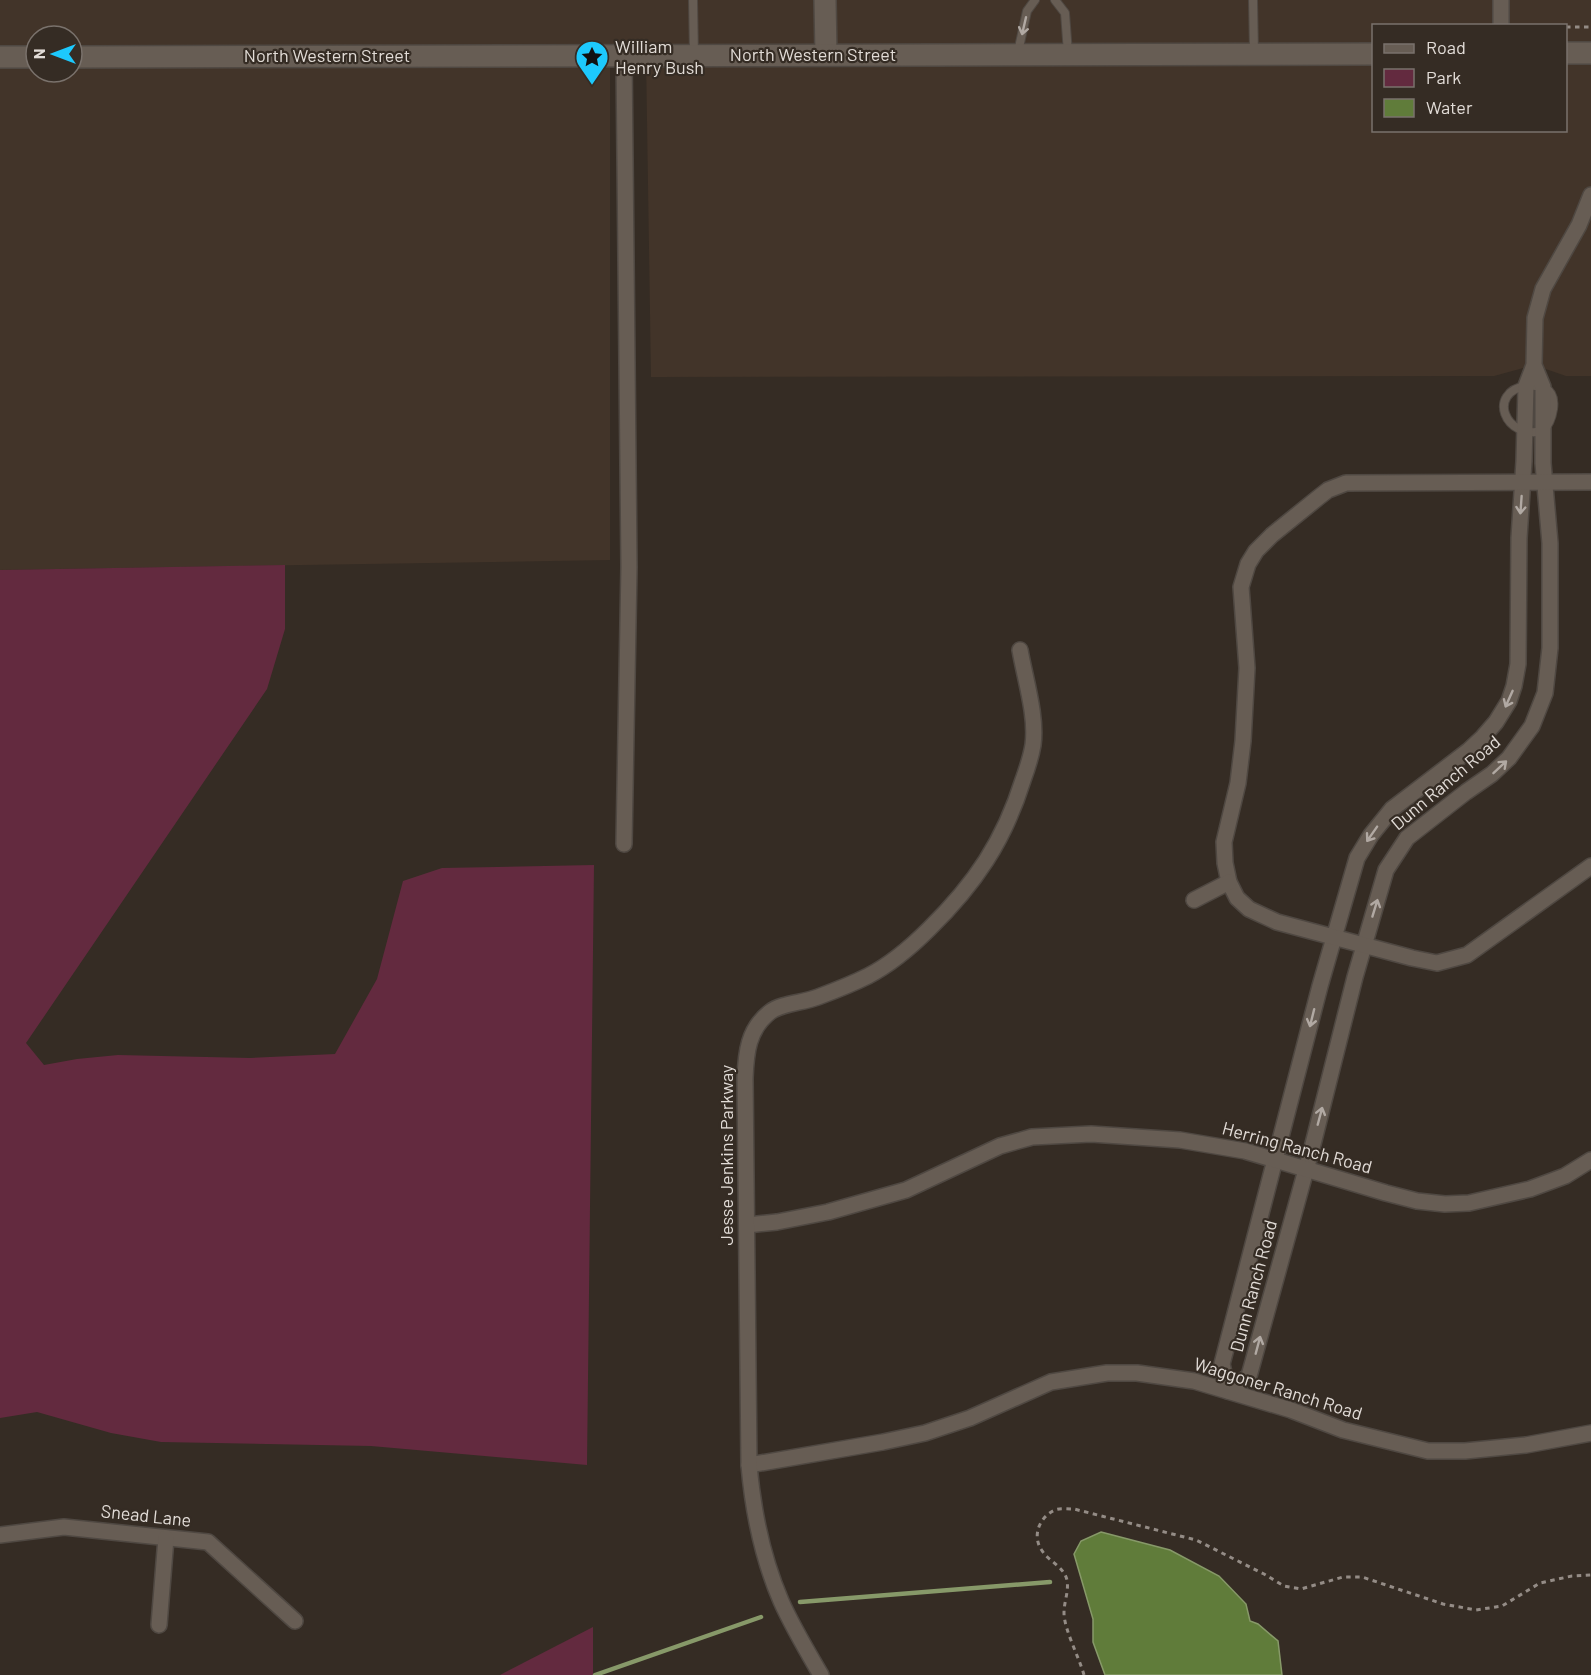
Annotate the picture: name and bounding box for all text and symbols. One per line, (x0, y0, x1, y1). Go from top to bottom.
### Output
one-way arrow (1017, 16, 1029, 35)
north arrow (24, 24, 84, 84)
legend (1372, 24, 1567, 132)
place label: William Henry Bush (615, 35, 704, 78)
text: Road (1426, 36, 1466, 58)
place icon: William Henry Bush (574, 39, 610, 86)
street label: North Western Street (730, 43, 896, 65)
street label: North Western Street (244, 44, 410, 66)
text: N (29, 49, 48, 59)
text: Park (1426, 66, 1461, 88)
text: Water (1426, 96, 1473, 118)
one-way arrow (1516, 495, 1527, 515)
one-way arrow (1503, 689, 1514, 707)
street label: Dunn Ranch Road (1386, 730, 1504, 834)
one-way arrow (1493, 759, 1508, 774)
one-way arrow (1366, 826, 1378, 842)
one-way arrow (1370, 899, 1381, 918)
one-way arrow (1305, 1009, 1317, 1028)
street label: Jesse Jenkins Parkway (715, 1065, 737, 1245)
one-way arrow (1315, 1107, 1326, 1126)
street label: Herring Ranch Road (1220, 1116, 1375, 1178)
street label: Dunn Ranch Road (1225, 1217, 1281, 1354)
one-way arrow (1252, 1336, 1264, 1355)
street label: Waggoner Ranch Road (1192, 1352, 1365, 1424)
street label: Snead Lane (100, 1499, 192, 1531)

